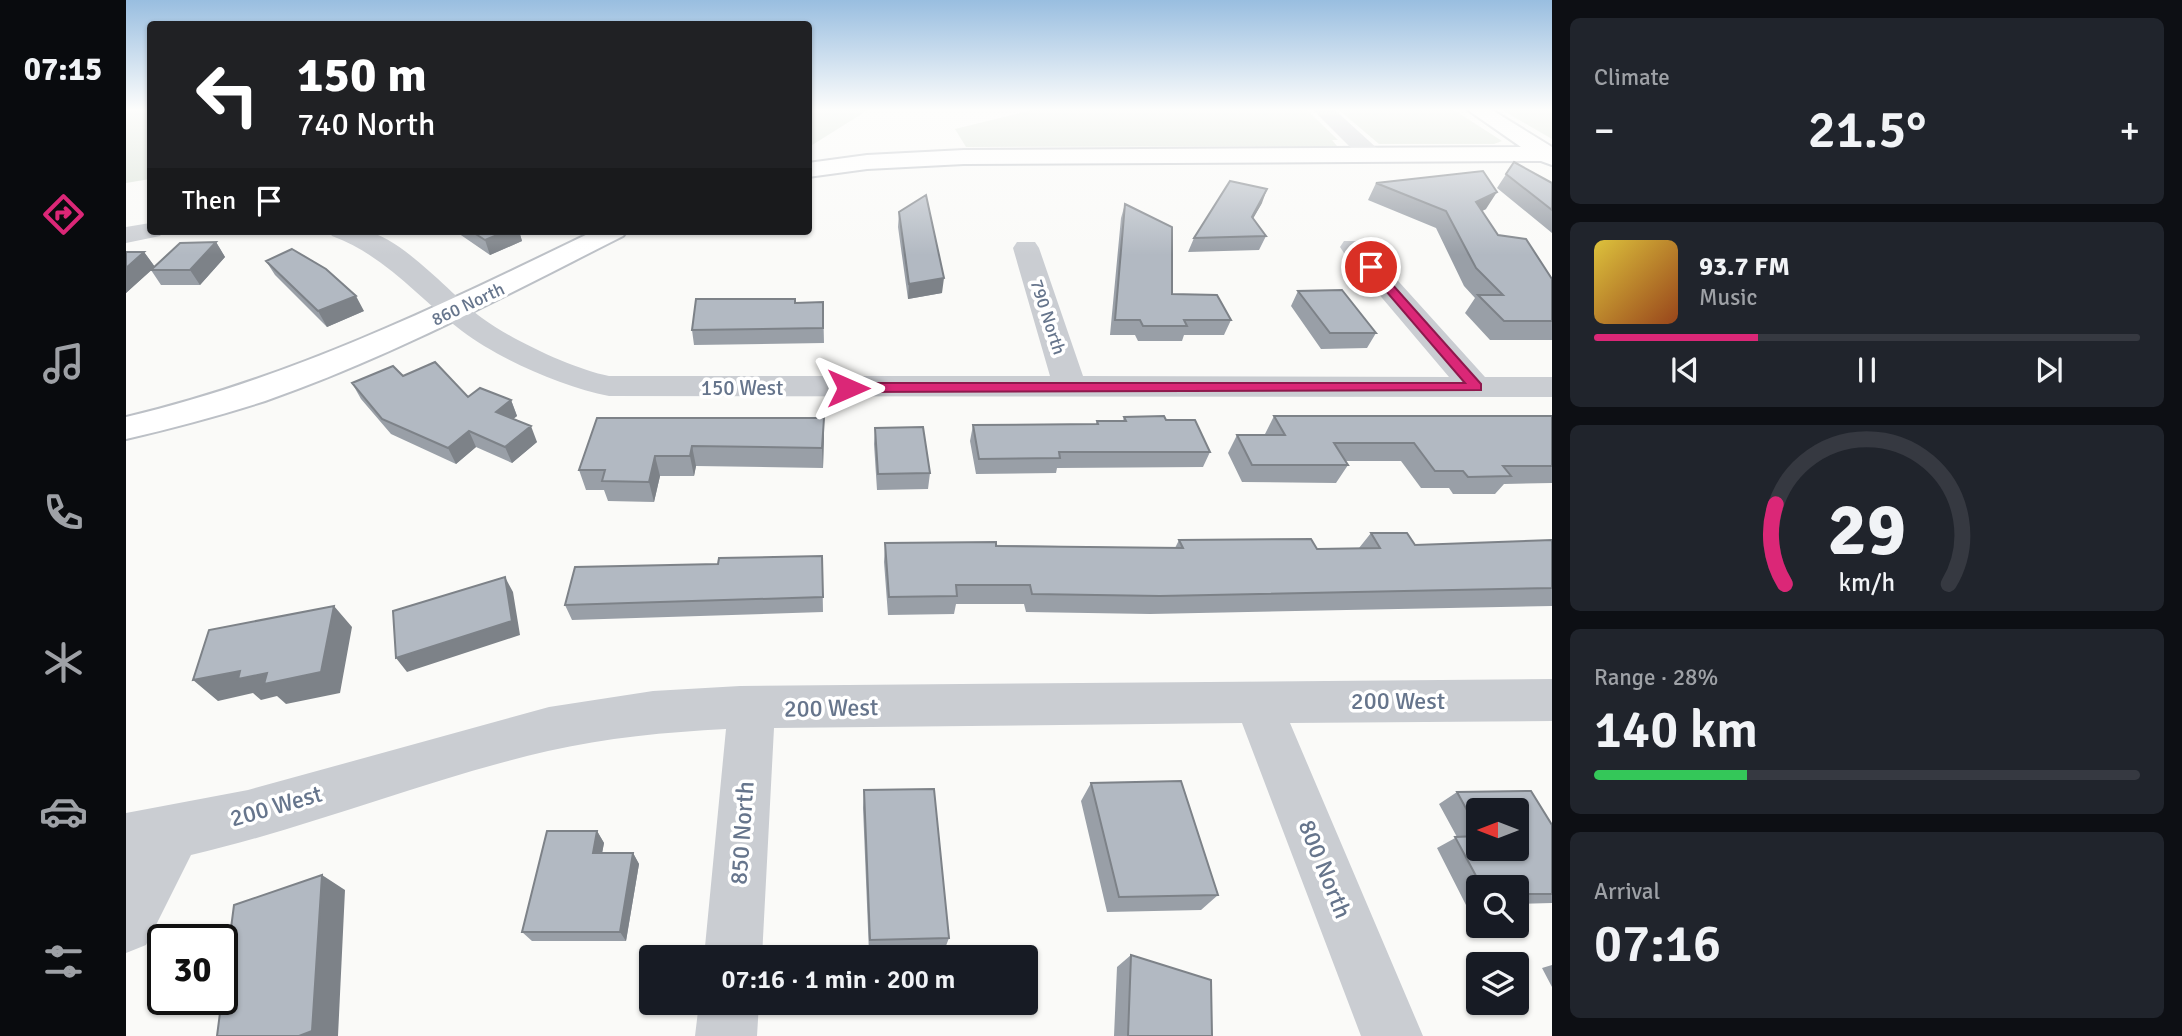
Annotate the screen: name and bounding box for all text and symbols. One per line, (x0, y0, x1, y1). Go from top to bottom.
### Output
text: 150 m (297, 45, 427, 105)
icon: left (182, 49, 273, 140)
text: 07:15 (24, 50, 102, 89)
text: Climate (1594, 63, 1670, 92)
text: 21.5° (1808, 98, 1926, 162)
text: 740 North (297, 105, 435, 144)
text: − (1594, 107, 1615, 154)
text: + (2119, 107, 2140, 154)
icon: arrive (250, 182, 288, 220)
text: Then (182, 185, 236, 217)
icon: directions (39, 190, 88, 239)
pin (1341, 237, 1401, 297)
icon: arrive (1352, 248, 1390, 286)
text: 93.7 FM (1699, 251, 1790, 283)
street label: 790 North (1026, 277, 1070, 357)
street label: 860 North (428, 278, 508, 330)
text: Music (1699, 283, 1757, 312)
icon: music (39, 339, 88, 388)
position arrow (811, 351, 885, 425)
icon: previous (1666, 351, 1704, 389)
icon: pause (1848, 351, 1886, 389)
icon: next (2030, 351, 2068, 389)
street label: 150 West (701, 375, 783, 401)
text: 29 (1828, 486, 1906, 575)
icon: phone (39, 488, 88, 537)
text: km/h (1839, 567, 1895, 598)
icon: climate (39, 638, 88, 687)
text: Range · 28% (1594, 663, 1718, 692)
street label: 200 West (1351, 686, 1445, 716)
street label: 200 West (783, 692, 879, 724)
text: 140 km (1594, 698, 1758, 762)
street label: 200 West (226, 779, 326, 833)
street label: 850 North (723, 780, 761, 886)
icon: car (39, 787, 88, 836)
north arrow (1466, 798, 1530, 861)
map controls (1466, 798, 1529, 1015)
street label: 800 North (1292, 815, 1358, 923)
button: search (1466, 875, 1529, 938)
text: Arrival (1594, 877, 1660, 906)
text: 07:16 (1594, 912, 1721, 976)
speed limit sign: 30 (147, 924, 238, 1015)
icon: filters (39, 937, 88, 986)
button: layers (1466, 952, 1529, 1015)
text: 07:16 · 1 min · 200 m (722, 964, 955, 996)

